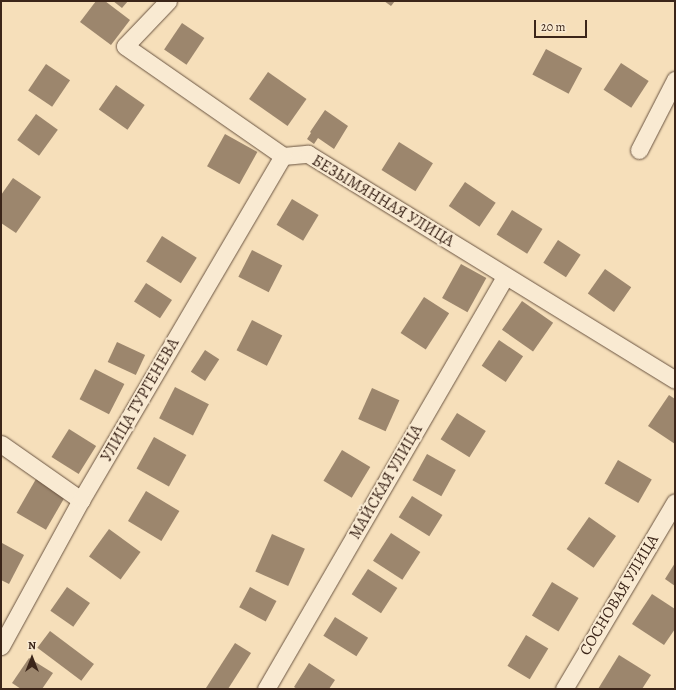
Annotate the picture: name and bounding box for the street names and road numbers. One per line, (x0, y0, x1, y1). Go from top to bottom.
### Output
street label: БЕЗЫМЯННАЯ УЛИЦА (308, 151, 458, 251)
street label: УЛИЦА ТУРГЕНЕВА (97, 335, 183, 465)
street label: МАЙСКАЯ УЛИЦА (345, 421, 427, 543)
street label: СОСНОВАЯ УЛИЦА (575, 531, 663, 659)

